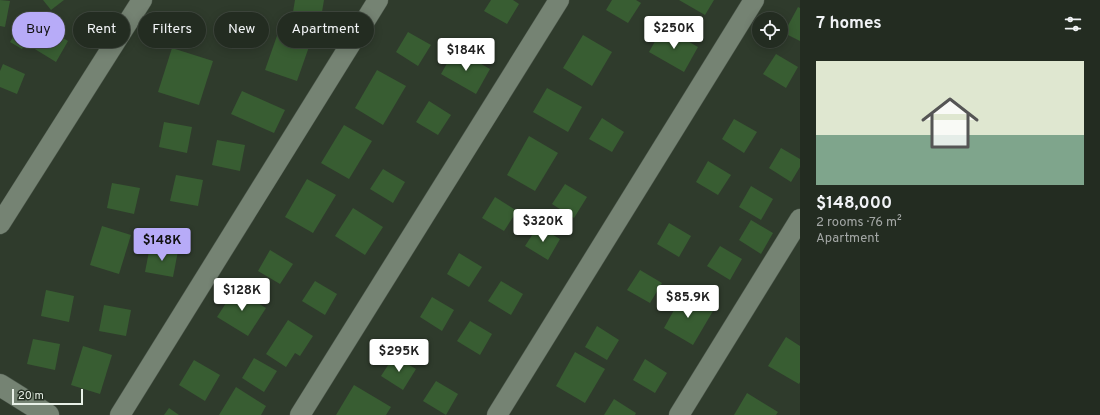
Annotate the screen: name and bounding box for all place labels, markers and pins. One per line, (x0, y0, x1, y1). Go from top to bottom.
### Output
pin: $250K (646, 16, 702, 50)
pin: $184K (438, 38, 494, 72)
pin: $320K (515, 209, 571, 243)
pin: $148K (134, 228, 190, 262)
pin: $128K (214, 278, 270, 312)
pin: $85.9K (655, 285, 721, 319)
pin: $295K (371, 339, 427, 373)

